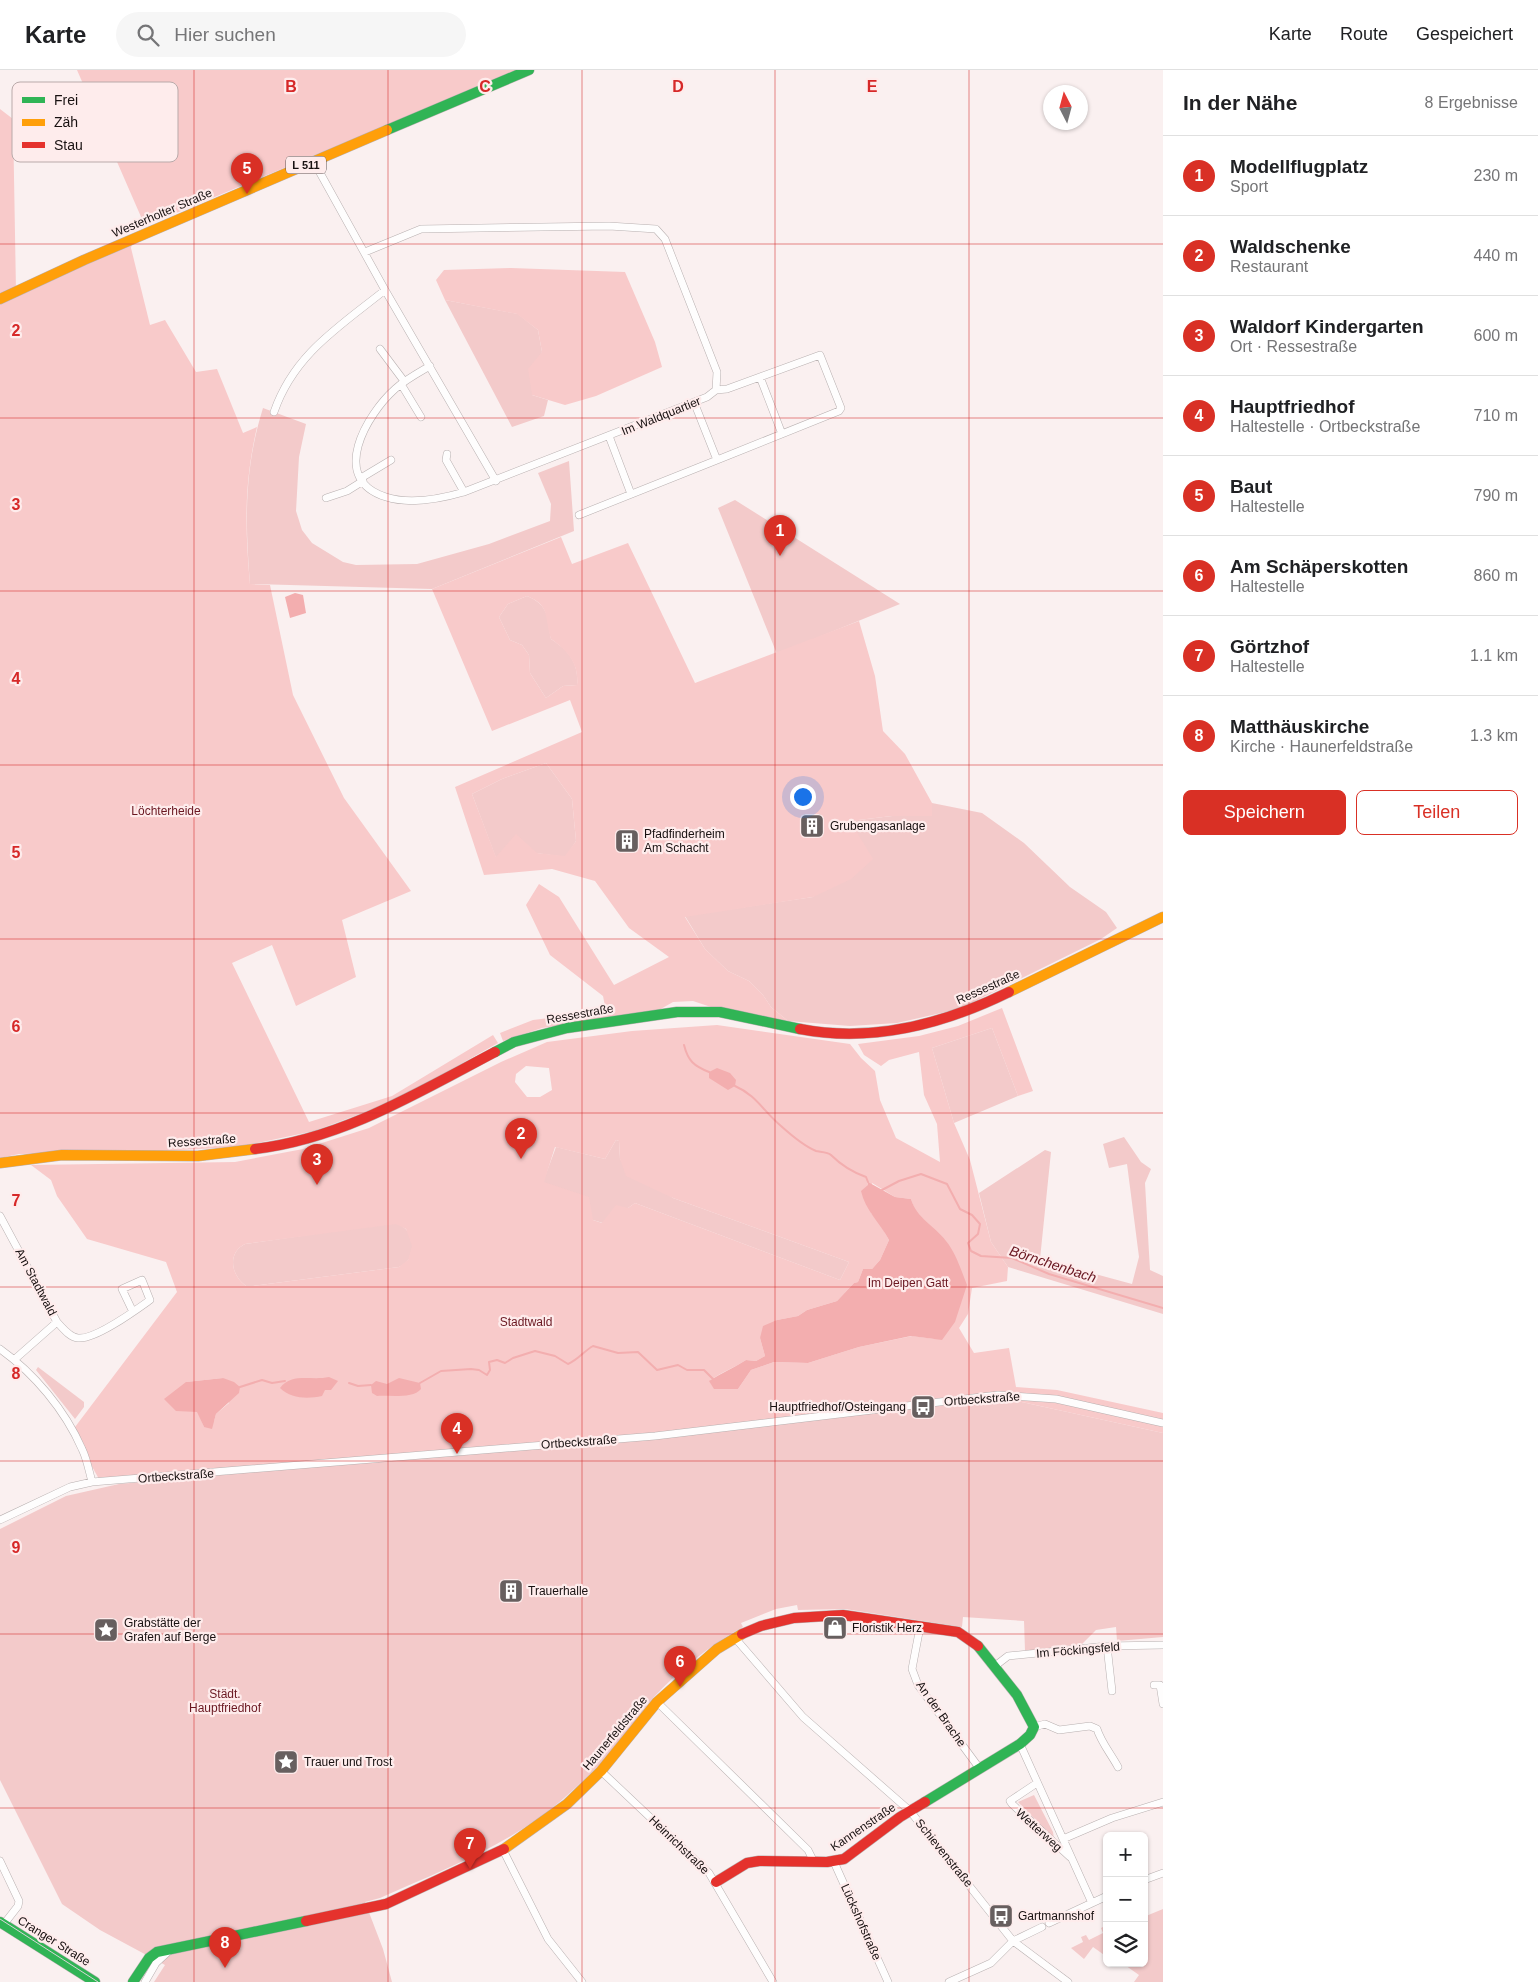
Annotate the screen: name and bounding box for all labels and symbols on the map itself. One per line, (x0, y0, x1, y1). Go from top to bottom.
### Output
text: B (285, 78, 297, 95)
text: C (479, 78, 491, 95)
text: D (672, 78, 684, 95)
text: E (867, 78, 878, 95)
legend (12, 82, 178, 162)
north arrow (1043, 85, 1088, 130)
text: Frei (54, 92, 78, 108)
text: Zäh (54, 114, 78, 130)
text: Stau (54, 137, 83, 153)
pin: 5 (231, 153, 263, 194)
road number: L 511 (286, 156, 326, 174)
street label: Westerholter Straße (110, 185, 214, 240)
text: 2 (12, 322, 21, 339)
street label: Im Waldquartier (619, 394, 703, 438)
text: 3 (12, 496, 21, 513)
pin: 1 (764, 515, 796, 556)
text: 4 (12, 670, 21, 687)
your location (790, 784, 816, 810)
park label: Löchterheide (131, 804, 201, 818)
building icon: Grubengasanlage (799, 813, 825, 839)
place label: Grubengasanlage (830, 819, 926, 833)
place label: Pfadfinderheim Am Schacht (644, 827, 725, 855)
building icon: Pfadfinderheim Am Schacht (614, 828, 640, 854)
text: 5 (12, 844, 21, 861)
street label: Ressestraße (954, 967, 1022, 1007)
street label: Ressestraße (545, 1001, 615, 1027)
text: 6 (12, 1018, 21, 1035)
pin: 2 (505, 1118, 537, 1159)
street label: Ressestraße (168, 1132, 237, 1150)
pin: 3 (301, 1144, 333, 1185)
text: 7 (12, 1192, 21, 1209)
water label: Börnchenbach (1008, 1242, 1099, 1286)
street label: Am Stadtwald (12, 1246, 60, 1318)
park label: Im Deipen Gatt (868, 1276, 949, 1290)
park label: Stadtwald (500, 1315, 552, 1329)
text: 8 (12, 1365, 21, 1382)
street label: Ortbeckstraße (944, 1389, 1021, 1409)
bus stop icon: Hauptfriedhof/Osteingang (910, 1394, 936, 1420)
place label: Hauptfriedhof/Osteingang (769, 1400, 906, 1414)
pin: 4 (441, 1413, 473, 1454)
street label: Ortbeckstraße (541, 1432, 618, 1452)
street label: Ortbeckstraße (138, 1466, 215, 1486)
text: 9 (12, 1539, 21, 1556)
building icon: Trauerhalle (498, 1578, 524, 1604)
place label: Trauerhalle (528, 1584, 589, 1598)
shop icon: Floristik Herz (822, 1615, 848, 1641)
place label: Grabstätte der Grafen auf Berge (124, 1616, 216, 1644)
place icon: Grabstätte der Grafen auf Berge (93, 1617, 119, 1643)
place label: Floristik Herz (852, 1621, 922, 1635)
street label: Im Föckingsfeld (1036, 1639, 1120, 1661)
pin: 6 (664, 1646, 696, 1687)
street label: An der Brache (913, 1679, 969, 1750)
park label: Städt. Hauptfriedhof (189, 1687, 262, 1715)
street label: Haunerfeldstraße (580, 1693, 650, 1773)
place icon: Trauer und Trost (273, 1749, 299, 1775)
place label: Trauer und Trost (304, 1755, 393, 1769)
street label: Kannenstraße (828, 1800, 898, 1854)
street label: Wetterweg (1013, 1806, 1065, 1854)
street label: Heinrichstraße (646, 1813, 712, 1877)
street label: Schievenstraße (912, 1816, 976, 1890)
pin: 7 (454, 1828, 486, 1869)
street label: Lückshofstraße (838, 1882, 884, 1963)
bus stop icon: Gartmannshof (988, 1903, 1014, 1929)
place label: Gartmannshof (1018, 1909, 1095, 1923)
street label: Cranger Straße (15, 1913, 93, 1969)
pin: 8 (209, 1927, 241, 1968)

